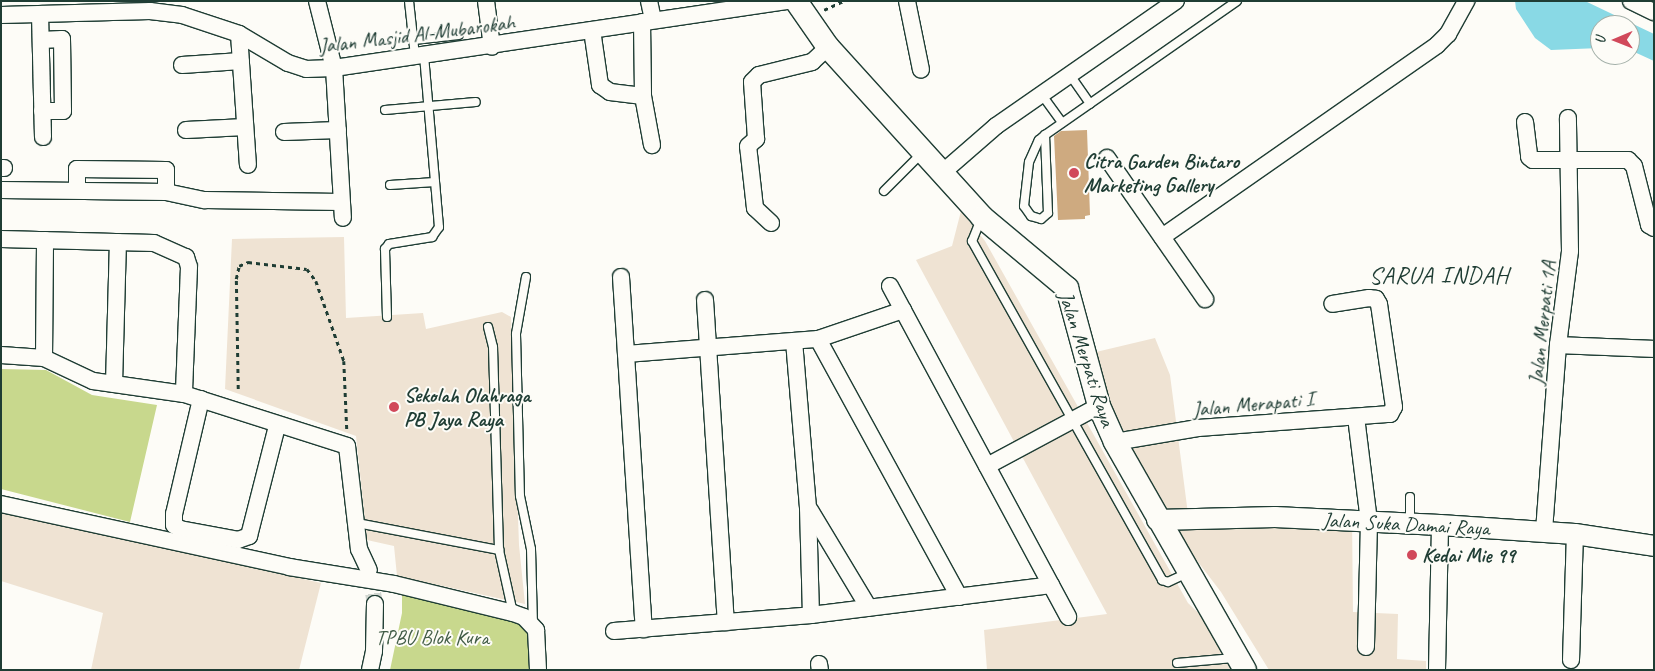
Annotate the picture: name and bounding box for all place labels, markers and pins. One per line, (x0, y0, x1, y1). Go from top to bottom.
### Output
place label: Citra Garden Bintaro Marketing Gallery (1084, 148, 1239, 198)
marker: Citra Garden Bintaro Marketing Gallery (1068, 167, 1080, 179)
place label: Sekolah Olahraga PB Jaya Raya (404, 382, 530, 432)
marker: Sekolah Olahraga PB Jaya Raya (388, 401, 400, 413)
place label: Kedai Mie 99 (1422, 542, 1515, 568)
marker: Kedai Mie 99 (1406, 549, 1418, 561)

